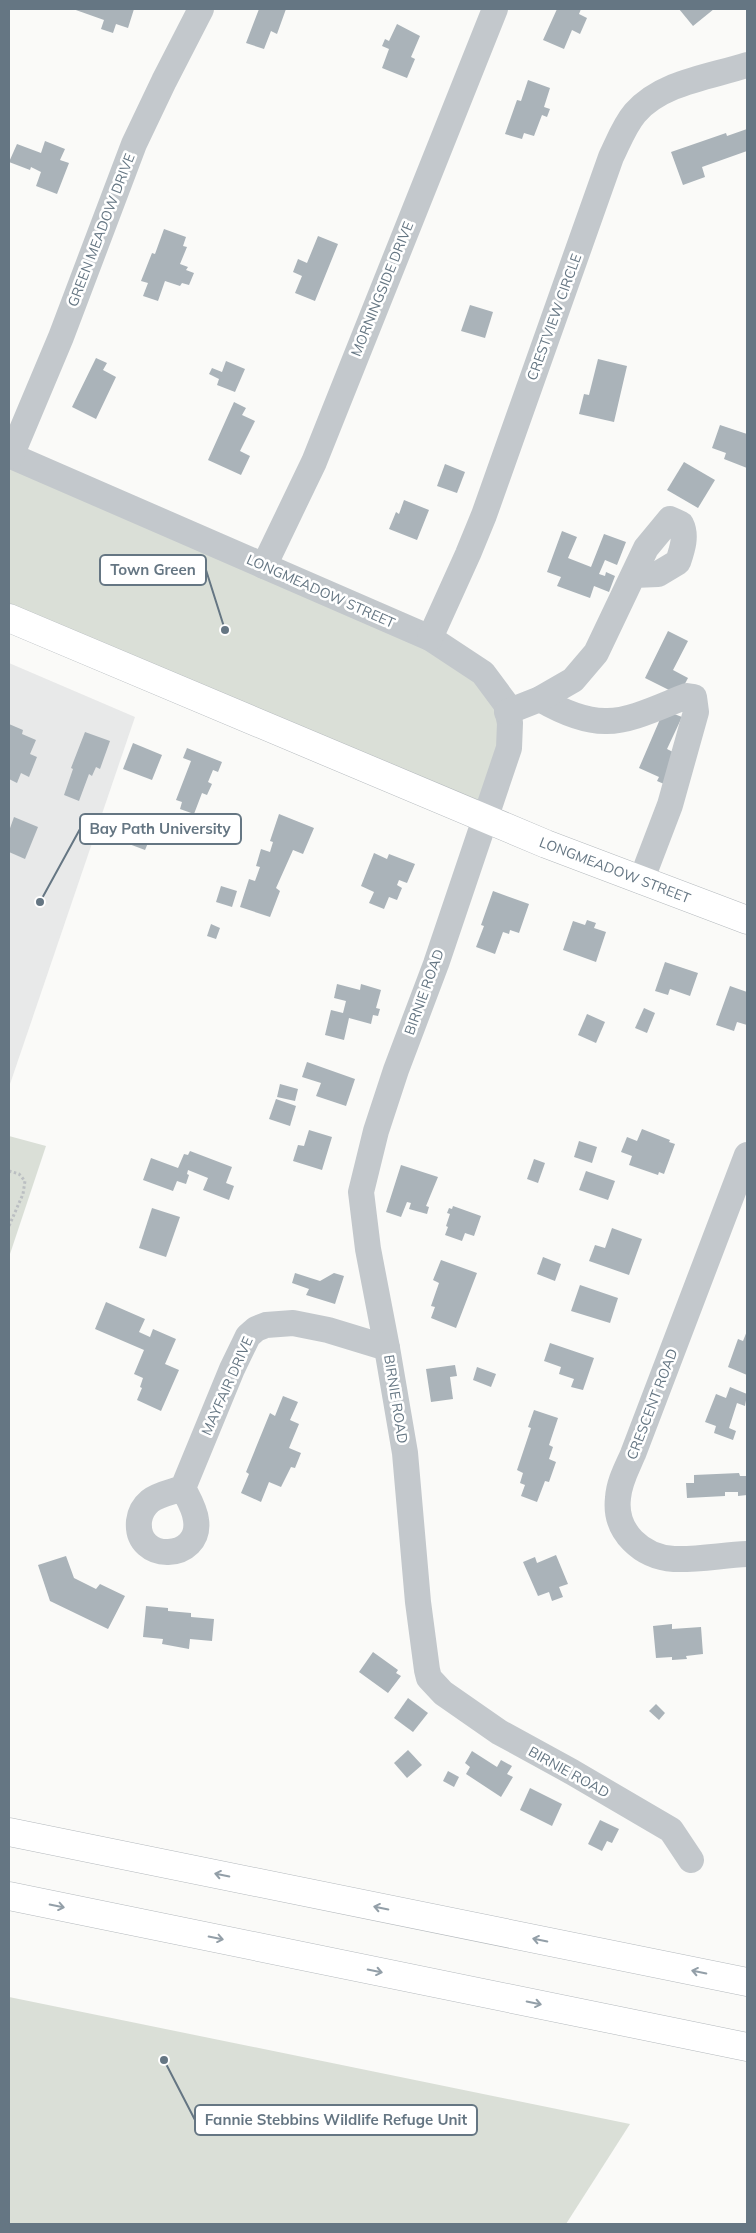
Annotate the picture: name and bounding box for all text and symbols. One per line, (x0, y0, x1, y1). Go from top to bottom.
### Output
street label: GREEN MEADOW DRIVE (63, 151, 139, 309)
street label: MORNINGSIDE DRIVE (347, 219, 417, 359)
street label: CRESTVIEW CIRCLE (523, 251, 585, 383)
street label: LONGMEADOW STREET (244, 550, 399, 632)
callout: Town Green (100, 555, 206, 585)
text: Town Green (110, 560, 196, 579)
callout: Bay Path University (80, 814, 241, 844)
text: Bay Path University (89, 819, 231, 838)
street label: LONGMEADOW STREET (537, 833, 694, 907)
street label: BIRNIE ROAD (400, 947, 448, 1037)
street label: MAYFAIR DRIVE (197, 1334, 257, 1438)
street label: CRESCENT ROAD (623, 1346, 681, 1462)
street label: BIRNIE ROAD (380, 1353, 412, 1445)
street label: BIRNIE ROAD (525, 1742, 613, 1802)
one-way arrow (214, 1870, 230, 1879)
one-way arrow (48, 1902, 64, 1911)
one-way arrow (373, 1902, 389, 1912)
one-way arrow (207, 1934, 223, 1943)
one-way arrow (533, 1935, 549, 1944)
one-way arrow (367, 1966, 383, 1976)
one-way arrow (692, 1967, 708, 1977)
one-way arrow (526, 1999, 542, 2009)
callout: Fannie Stebbins Wildlife Refuge Unit (195, 2105, 477, 2135)
text: Fannie Stebbins Wildlife Refuge Unit (205, 2110, 467, 2129)

